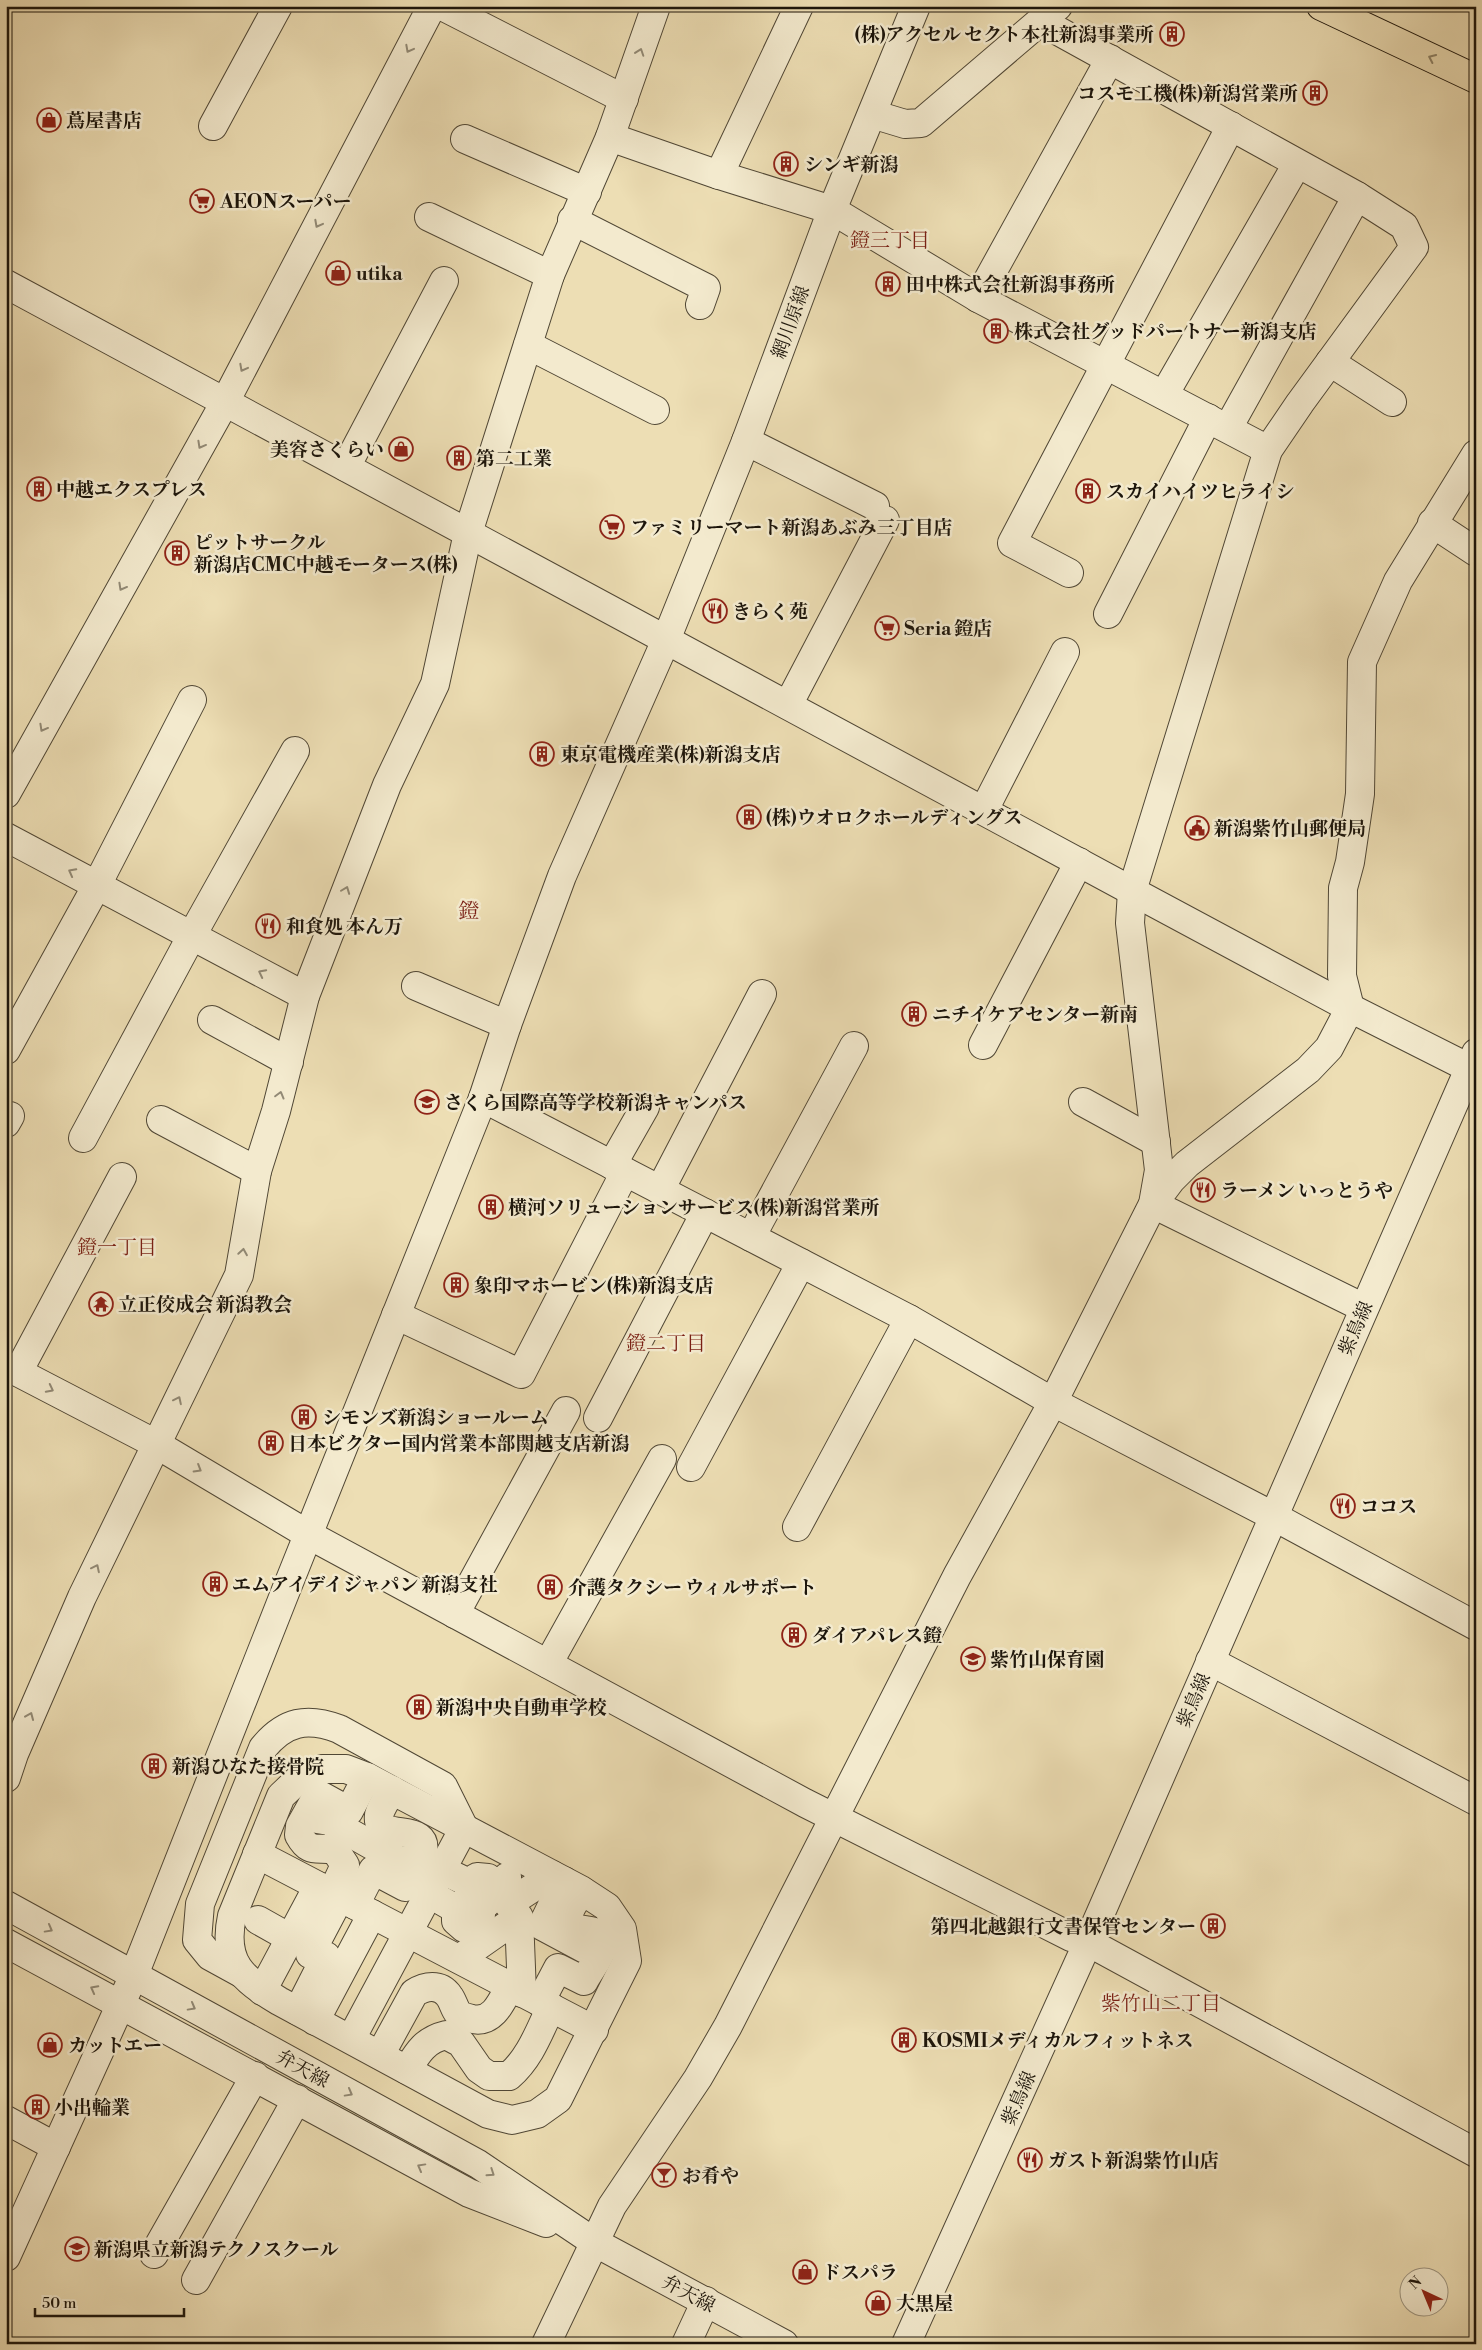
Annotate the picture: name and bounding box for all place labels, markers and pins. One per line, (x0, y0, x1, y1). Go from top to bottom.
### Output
building icon: (株)アクセル セクト本社新潟事業所 (1159, 21, 1185, 47)
place label: (株)アクセル セクト本社新潟事業所 (855, 23, 1154, 47)
building icon: コスモ工機(株)新潟営業所 (1302, 80, 1328, 106)
place label: コスモ工機(株)新潟営業所 (1077, 82, 1298, 106)
shop icon: 蔦屋書店 (36, 107, 62, 133)
place label: 蔦屋書店 (66, 109, 142, 133)
building icon: シンギ新潟 (773, 151, 799, 177)
place label: シンギ新潟 (804, 153, 899, 177)
supermarket icon: AEONスーパー (189, 188, 215, 214)
place label: AEONスーパー (219, 190, 352, 214)
shop icon: utika (325, 260, 351, 286)
place label: utika (356, 262, 403, 286)
building icon: 田中株式会社新潟事務所 (875, 271, 901, 297)
place label: 田中株式会社新潟事務所 (906, 273, 1115, 297)
building icon: 株式会社グッドパートナー新潟支店 (983, 318, 1009, 344)
place label: 株式会社グッドパートナー新潟支店 (1014, 320, 1317, 344)
shop icon: 美容さくらい (388, 436, 414, 462)
place label: 美容さくらい (270, 438, 384, 462)
building icon: 第二工業 (446, 445, 472, 471)
place label: 第二工業 (476, 447, 552, 471)
building icon: 中越エクスプレス (26, 476, 52, 502)
place label: 中越エクスプレス (56, 478, 206, 502)
building icon: スカイハイツヒライシ (1075, 478, 1101, 504)
place label: スカイハイツヒライシ (1106, 480, 1294, 504)
supermarket icon: ファミリーマート新潟あぶみ三丁目店 (599, 514, 625, 540)
place label: ファミリーマート新潟あぶみ三丁目店 (630, 516, 953, 540)
place label: ピットサークル 新潟店CMC中越モータース(株) (194, 531, 458, 577)
building icon: ピットサークル 新潟店CMC中越モータース(株) (164, 540, 190, 566)
restaurant icon: きらく苑 (702, 598, 728, 624)
place label: きらく苑 (732, 600, 808, 624)
supermarket icon: Seria 鐙店 (874, 615, 900, 641)
place label: Seria 鐙店 (904, 617, 992, 641)
building icon: 東京電機産業(株)新潟支店 (529, 741, 555, 767)
place label: 東京電機産業(株)新潟支店 (560, 743, 781, 767)
building icon: (株)ウオロクホールディングス (736, 804, 762, 830)
place label: (株)ウオロクホールディングス (766, 806, 1022, 830)
public building icon: 新潟紫竹山郵便局 (1184, 815, 1210, 841)
place label: 新潟紫竹山郵便局 (1214, 817, 1366, 841)
restaurant icon: 和食処 本ん万 (255, 913, 281, 939)
place label: 和食処 本ん万 (286, 915, 403, 939)
building icon: ニチイケアセンター新南 (901, 1001, 927, 1027)
place label: ニチイケアセンター新南 (932, 1003, 1138, 1027)
school or university icon: さくら国際高等学校新潟キャンパス (414, 1089, 440, 1115)
place label: さくら国際高等学校新潟キャンパス (444, 1091, 747, 1115)
restaurant icon: ラーメン いっとうや (1190, 1177, 1216, 1203)
place label: ラーメン いっとうや (1220, 1179, 1393, 1203)
building icon: 横河ソリューションサービス(株)新潟営業所 (478, 1194, 504, 1220)
place label: 横河ソリューションサービス(株)新潟営業所 (508, 1196, 879, 1220)
building icon: 象印マホービン(株)新潟支店 (443, 1272, 469, 1298)
place label: 象印マホービン(株)新潟支店 (474, 1274, 714, 1298)
temple icon: 立正佼成会 新潟教会 (88, 1291, 114, 1317)
place label: 立正佼成会 新潟教会 (118, 1293, 292, 1317)
building icon: シモンズ新潟ショールーム (291, 1404, 317, 1430)
place label: シモンズ新潟ショールーム (322, 1406, 549, 1430)
building icon: 日本ビクター国内営業本部関越支店新潟 (258, 1430, 284, 1456)
place label: 日本ビクター国内営業本部関越支店新潟 (288, 1432, 630, 1456)
restaurant icon: ココス (1330, 1493, 1356, 1519)
place label: ココス (1360, 1495, 1417, 1519)
building icon: エムアイデイジャパン 新潟支社 (202, 1571, 228, 1597)
place label: エムアイデイジャパン 新潟支社 (232, 1573, 498, 1597)
building icon: 介護タクシー ウィルサポート (537, 1574, 563, 1600)
place label: 介護タクシー ウィルサポート (568, 1576, 817, 1600)
building icon: ダイアパレス鐙 (781, 1622, 807, 1648)
place label: ダイアパレス鐙 (812, 1624, 942, 1648)
school or university icon: 紫竹山保育園 (960, 1646, 986, 1672)
place label: 紫竹山保育園 (990, 1648, 1104, 1672)
building icon: 新潟中央自動車学校 (406, 1694, 432, 1720)
place label: 新潟中央自動車学校 (436, 1696, 607, 1720)
building icon: 新潟ひなた接骨院 (141, 1753, 167, 1779)
place label: 新潟ひなた接骨院 (172, 1755, 324, 1779)
building icon: 第四北越銀行文書保管センター (1200, 1913, 1226, 1939)
place label: 第四北越銀行文書保管センター (931, 1915, 1196, 1939)
building icon: KOSMIメディカルフィットネス (891, 2027, 917, 2053)
place label: KOSMIメディカルフィットネス (922, 2029, 1194, 2053)
shop icon: カットエー (37, 2032, 63, 2058)
place label: カットエー (68, 2034, 162, 2058)
building icon: 小出輪業 (24, 2094, 50, 2120)
place label: 小出輪業 (54, 2096, 130, 2120)
restaurant icon: ガスト新潟紫竹山店 (1017, 2147, 1043, 2173)
place label: ガスト新潟紫竹山店 (1048, 2149, 1219, 2173)
bar icon: お肴や (651, 2162, 677, 2188)
place label: お肴や (682, 2164, 739, 2188)
school or university icon: 新潟県立新潟テクノスクール (64, 2236, 90, 2262)
place label: 新潟県立新潟テクノスクール (94, 2238, 339, 2262)
shop icon: ドスパラ (792, 2259, 818, 2285)
place label: ドスパラ (822, 2261, 898, 2285)
shop icon: 大黒屋 (865, 2290, 891, 2316)
place label: 大黒屋 (896, 2292, 953, 2316)

